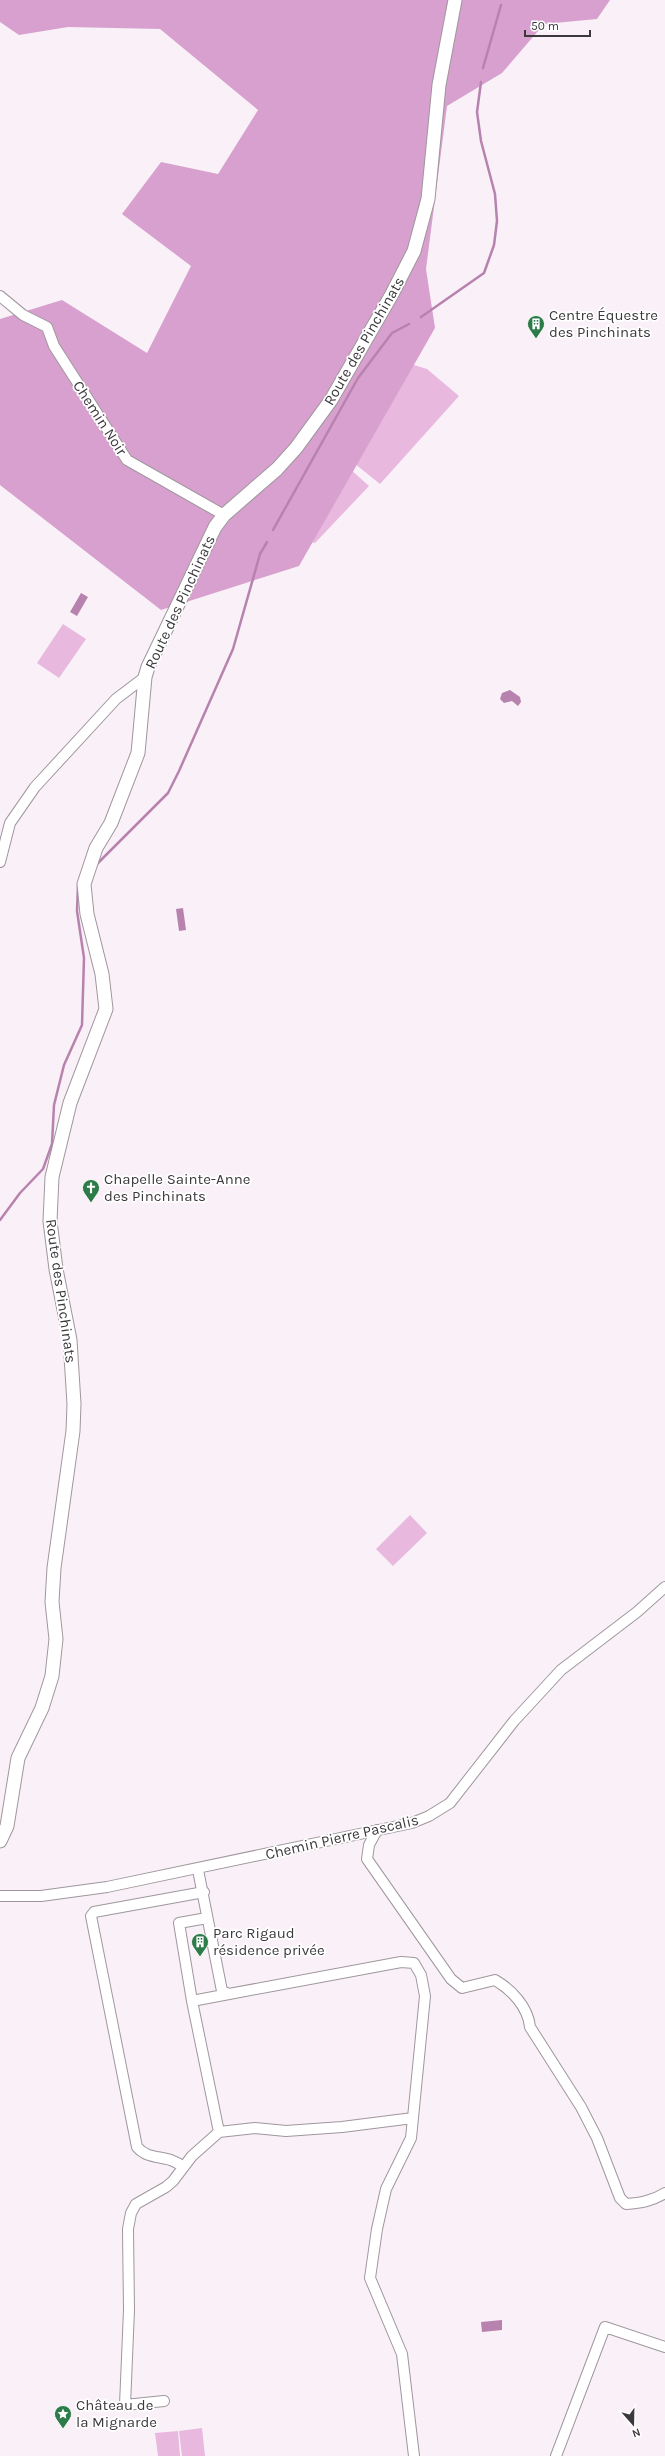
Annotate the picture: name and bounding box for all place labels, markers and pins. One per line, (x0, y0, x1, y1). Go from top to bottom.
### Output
place label: Centre Équestre des Pinchinats (549, 306, 658, 341)
building icon: Centre Équestre des Pinchinats (526, 314, 546, 339)
place label: Chapelle Sainte-Anne des Pinchinats (104, 1170, 250, 1205)
church icon: Chapelle Sainte-Anne des Pinchinats (81, 1178, 101, 1203)
place label: Parc Rigaud résidence privée (213, 1924, 325, 1959)
building icon: Parc Rigaud résidence privée (190, 1932, 210, 1957)
place label: Château de la Mignarde (76, 2396, 157, 2431)
place icon: Château de la Mignarde (53, 2404, 73, 2429)

